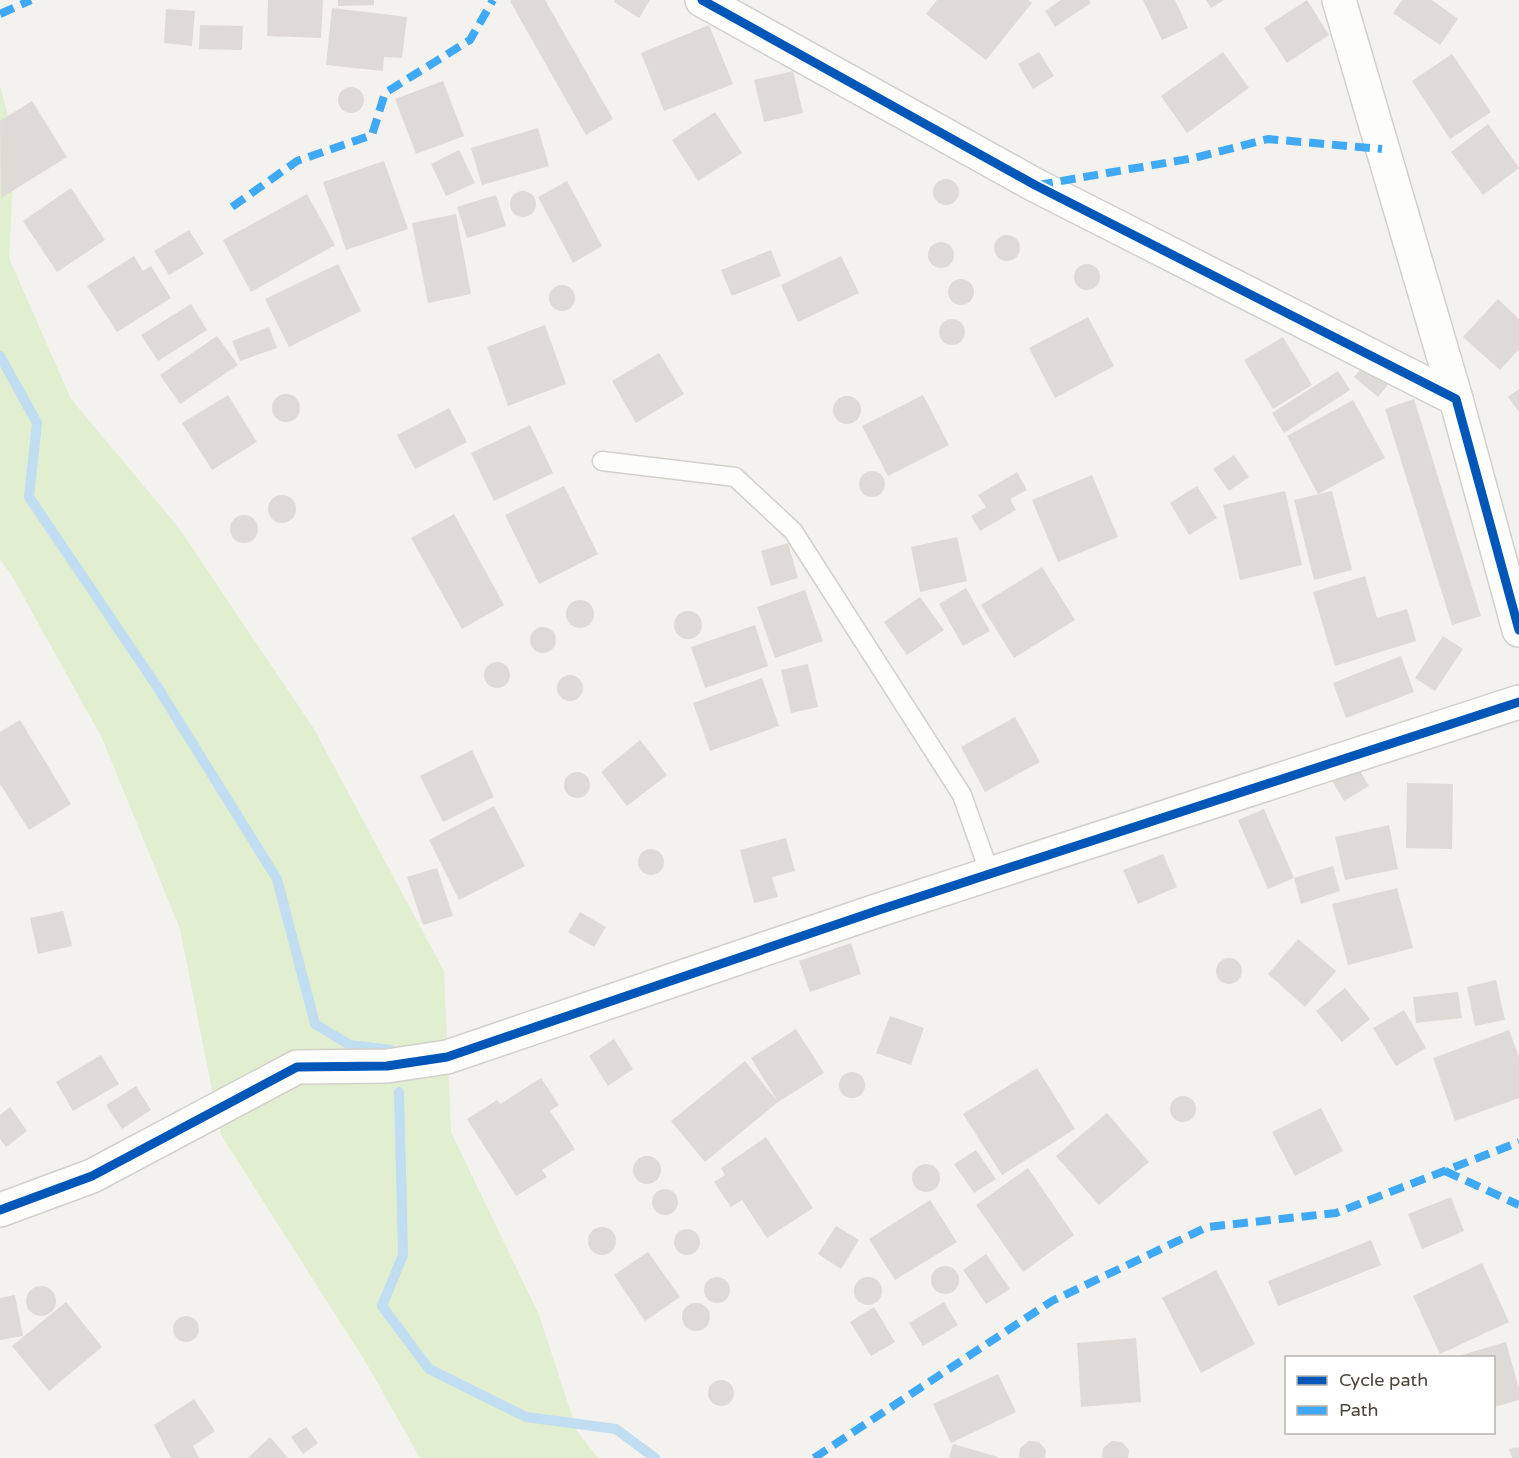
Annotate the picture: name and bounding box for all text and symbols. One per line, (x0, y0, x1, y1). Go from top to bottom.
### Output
legend (1285, 1356, 1495, 1434)
text: Cycle path (1339, 1369, 1428, 1391)
text: Path (1339, 1399, 1378, 1421)

